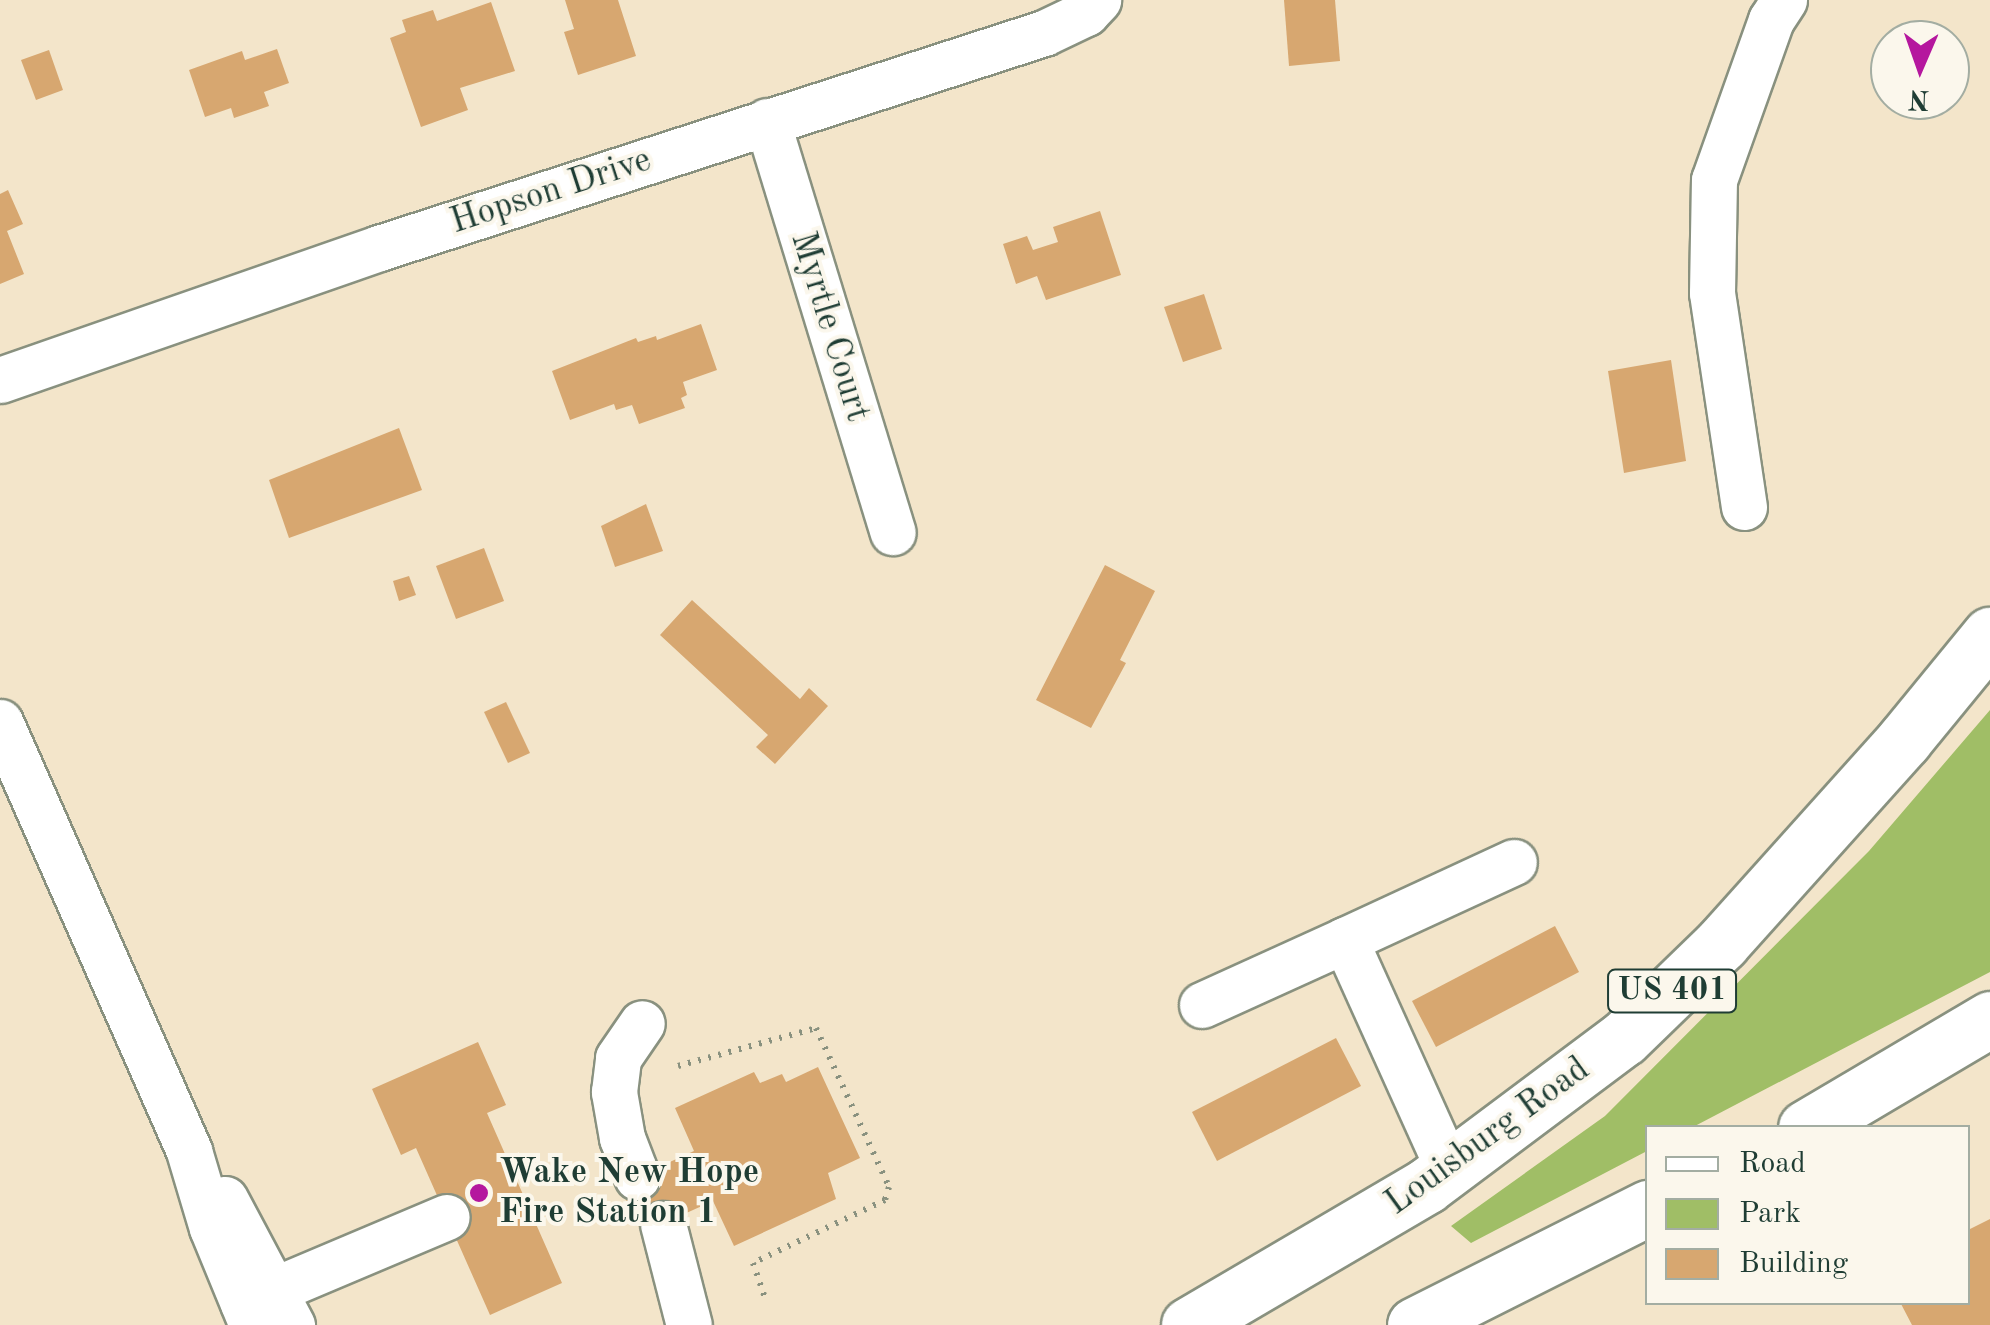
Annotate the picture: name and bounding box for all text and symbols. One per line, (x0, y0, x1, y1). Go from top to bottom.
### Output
north arrow (1870, 20, 1970, 120)
text: N (1908, 84, 1930, 112)
street label: Hopson Drive (445, 140, 657, 244)
street label: Myrtle Court (780, 227, 878, 427)
road number: US 401 (1607, 964, 1737, 1018)
street label: Louisburg Road (1378, 1049, 1598, 1225)
legend (1645, 1125, 1970, 1305)
text: Road (1739, 1149, 1806, 1179)
place label: Wake New Hope Fire Station 1 (499, 1152, 759, 1234)
marker: Wake New Hope Fire Station 1 (468, 1182, 490, 1204)
text: Park (1739, 1199, 1801, 1229)
text: Building (1739, 1249, 1848, 1279)

